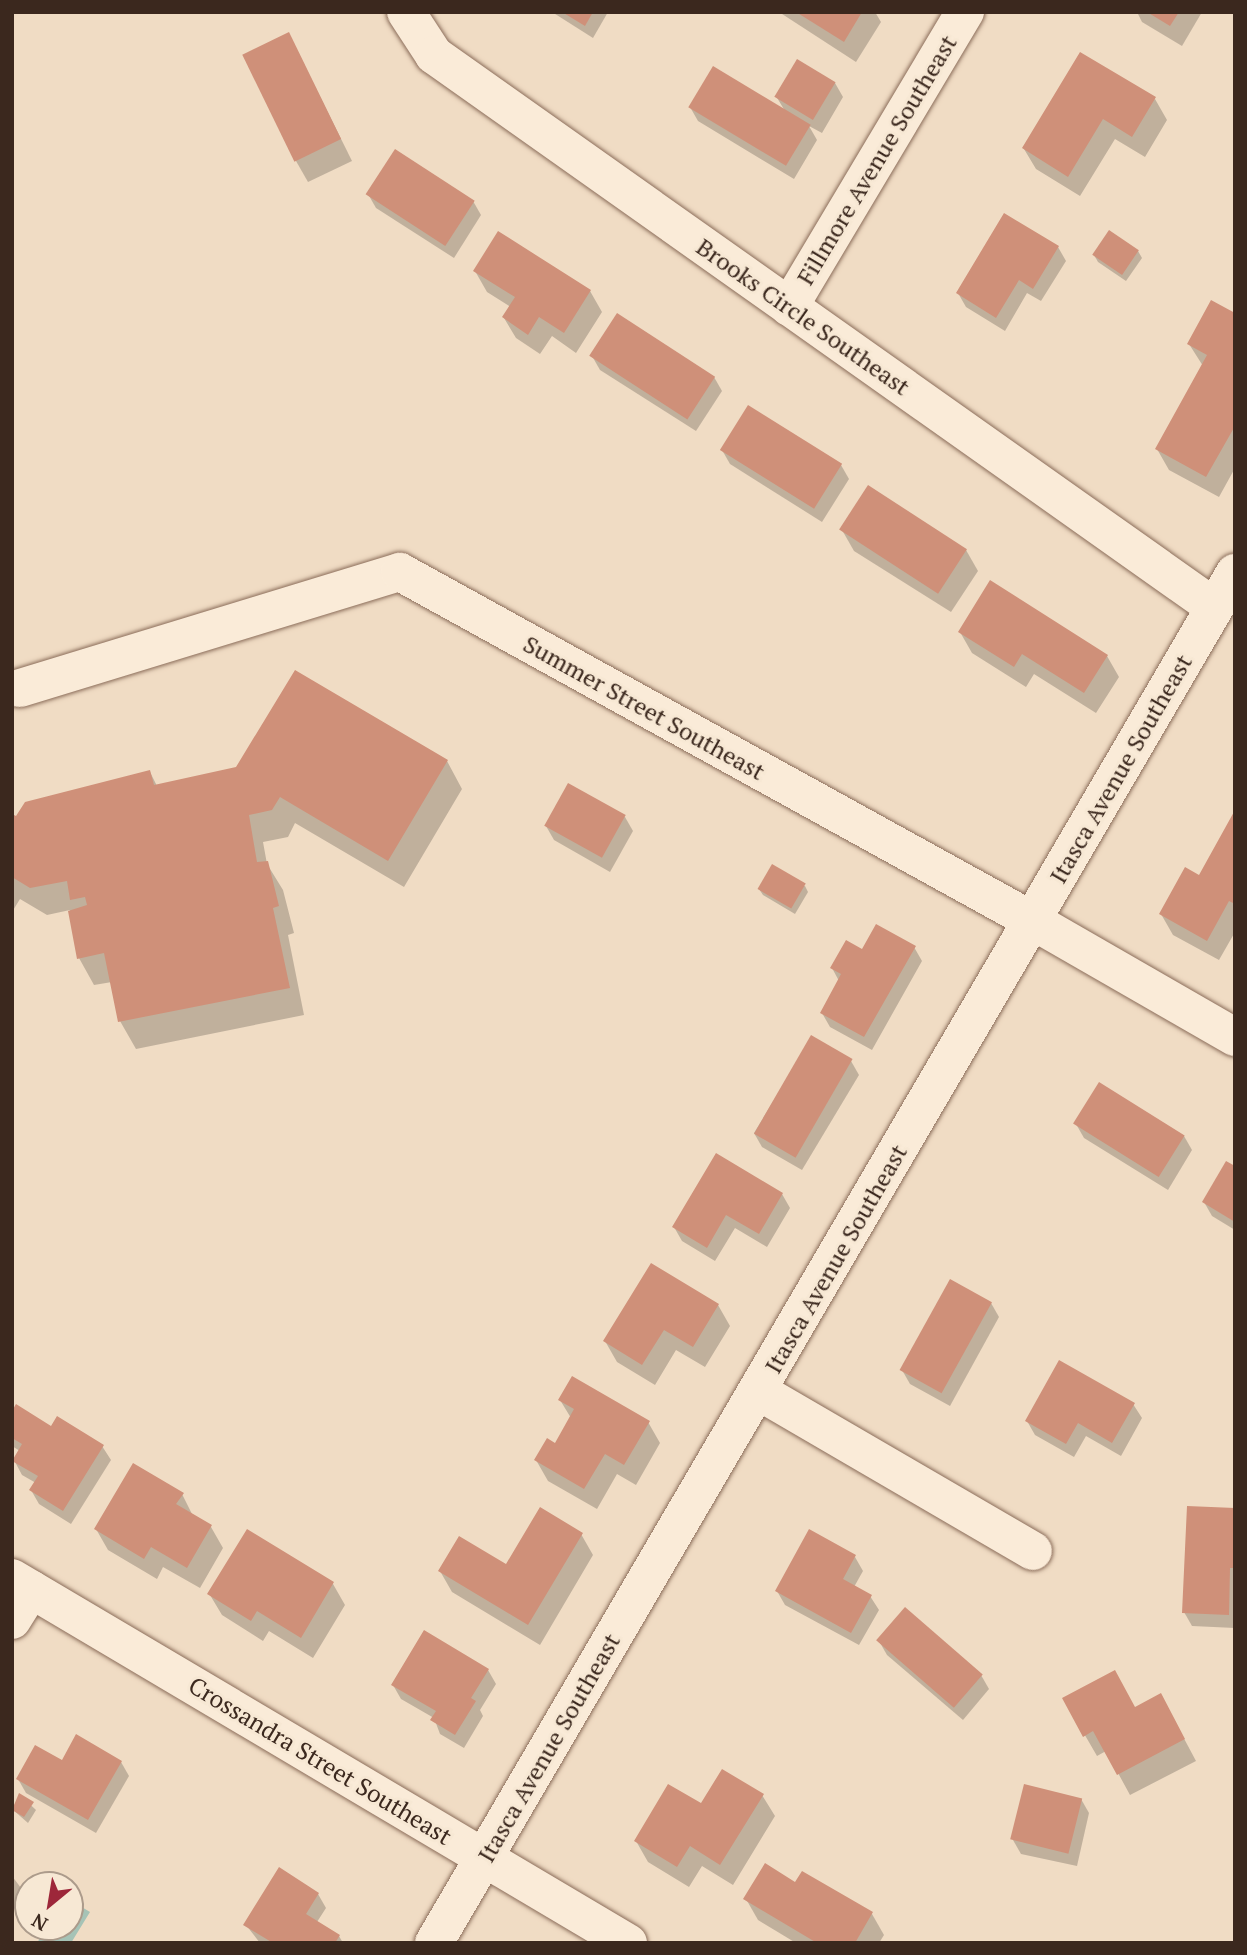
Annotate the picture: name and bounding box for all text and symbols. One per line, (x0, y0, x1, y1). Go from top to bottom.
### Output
street label: Fillmore Avenue Southeast (791, 30, 963, 290)
street label: Brooks Circle Southeast (691, 232, 915, 402)
street label: Summer Street Southeast (518, 630, 770, 786)
street label: Itasca Avenue Southeast (1044, 649, 1198, 889)
street label: Itasca Avenue Southeast (759, 1139, 913, 1379)
street label: Itasca Avenue Southeast (472, 1628, 626, 1868)
street label: Crossandra Street Southeast (183, 1671, 457, 1851)
north arrow (14, 1871, 84, 1941)
text: N (27, 1908, 52, 1937)

